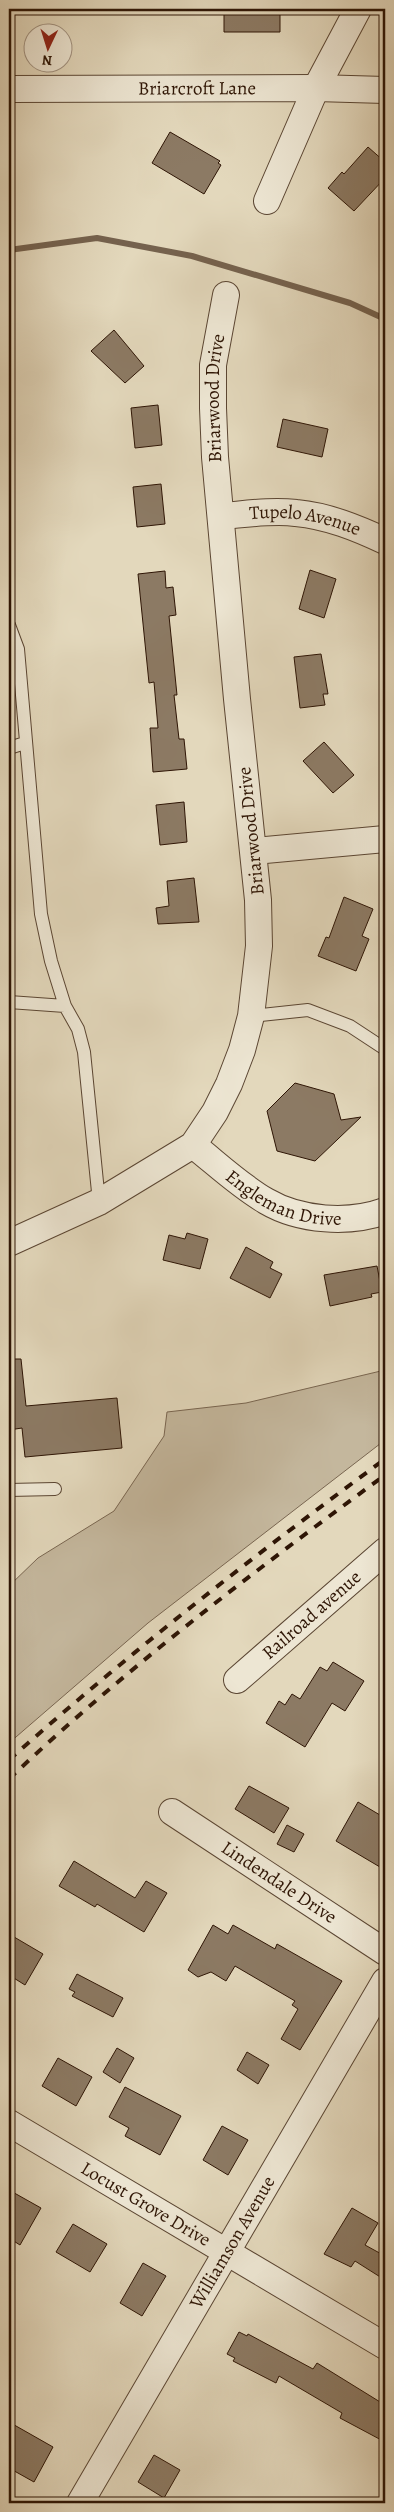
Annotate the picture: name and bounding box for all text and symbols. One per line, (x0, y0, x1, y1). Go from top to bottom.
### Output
north arrow (22, 22, 72, 72)
text: N (41, 51, 53, 70)
street label: Briarcroft Lane (138, 75, 256, 102)
street label: Briarwood Drive (200, 332, 232, 463)
street label: Tupelo Avenue (248, 499, 365, 542)
street label: Briarwood Drive (231, 766, 271, 896)
street label: Engleman Drive (220, 1164, 342, 1232)
street label: Railroad avenue (256, 1564, 367, 1665)
street label: Lindendale Drive (216, 1835, 342, 1930)
street label: Locust Grove Drive (76, 2155, 216, 2253)
street label: Williamson Avenue (183, 2171, 281, 2314)

